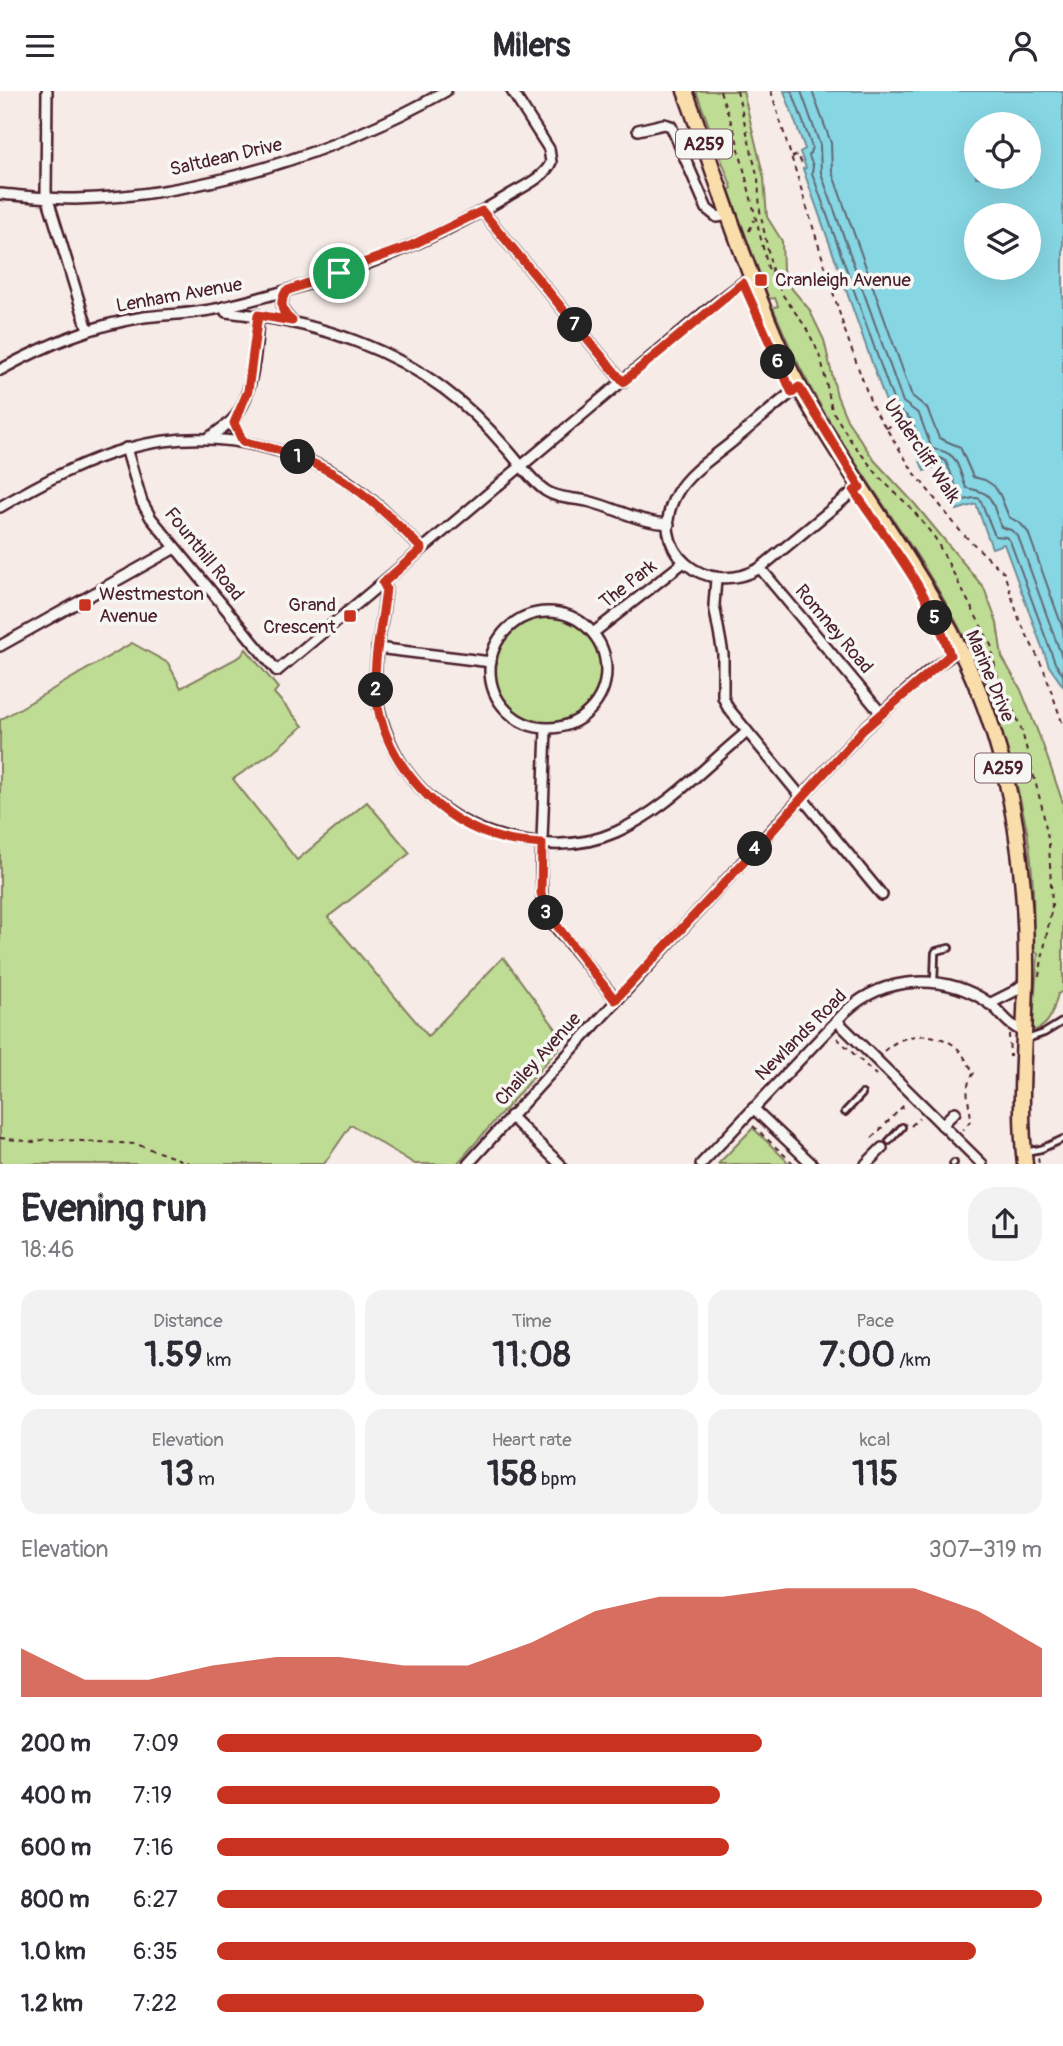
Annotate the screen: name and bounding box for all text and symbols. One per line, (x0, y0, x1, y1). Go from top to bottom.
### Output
text: Milers (493, 26, 570, 66)
icon: menu (21, 27, 59, 65)
icon: person (1004, 27, 1042, 65)
map controls (964, 112, 1041, 280)
button: locate (964, 112, 1041, 189)
road number: A259 (676, 129, 732, 159)
street label: Saltdean Drive (167, 132, 285, 182)
button: layers (964, 203, 1041, 280)
pin (309, 243, 369, 303)
icon: arrive (320, 254, 358, 292)
place label: Cranleigh Avenue (775, 268, 912, 292)
street label: Lenham Avenue (114, 272, 245, 318)
marker: Cranleigh Avenue (753, 272, 769, 288)
pin: 7 (558, 307, 592, 343)
text: 7 (569, 312, 580, 336)
pin: 6 (760, 345, 796, 379)
text: 6 (772, 349, 783, 373)
street label: Undercliff Walk (878, 394, 966, 508)
pin: 1 (280, 439, 316, 475)
text: 1 (294, 444, 301, 468)
street label: Founthill Road (159, 502, 249, 606)
street label: The Park (595, 554, 662, 614)
street label: Romney Road (790, 579, 878, 679)
place label: Westmeston Avenue (99, 582, 204, 628)
place label: Grand Crescent (263, 593, 336, 639)
marker: Westmeston Avenue (77, 597, 93, 613)
pin: 5 (918, 601, 953, 635)
text: 5 (929, 605, 940, 629)
marker: Grand Crescent (342, 608, 358, 624)
street label: Marine Drive (960, 627, 1020, 726)
pin: 2 (358, 673, 394, 707)
text: 2 (370, 677, 381, 701)
road number: A259 (975, 753, 1031, 783)
pin: 4 (738, 831, 772, 867)
text: 4 (749, 836, 760, 860)
pin: 3 (528, 895, 564, 931)
text: 3 (540, 900, 551, 924)
street label: Newlands Road (750, 984, 852, 1086)
street label: Chailey Avenue (490, 1007, 587, 1111)
text: Evening run (21, 1185, 207, 1233)
button: share (968, 1187, 1042, 1261)
text: 18:46 (21, 1235, 74, 1264)
text: Distance (153, 1309, 223, 1333)
text: Time (512, 1309, 551, 1333)
text: Pace (856, 1309, 894, 1333)
text: 1.59 (144, 1333, 203, 1377)
text: 11:08 (492, 1333, 571, 1377)
text: 7:00 (819, 1333, 895, 1377)
text: km (203, 1348, 231, 1372)
text: /km (895, 1348, 931, 1372)
text: Elevation (152, 1428, 224, 1452)
text: Heart rate (491, 1428, 572, 1452)
text: kcal (860, 1428, 891, 1452)
text: 13 (161, 1452, 194, 1496)
text: 158 (487, 1452, 537, 1496)
text: 115 (852, 1452, 898, 1496)
text: m (194, 1467, 215, 1491)
text: bpm (537, 1467, 576, 1491)
text: Elevation (21, 1535, 109, 1564)
text: 307–319 m (929, 1535, 1042, 1564)
text: 200 m (21, 1729, 91, 1758)
text: 7:09 (133, 1729, 179, 1758)
text: 400 m (21, 1781, 91, 1810)
text: 7:19 (133, 1781, 172, 1810)
text: 600 m (21, 1833, 91, 1862)
text: 7:16 (133, 1833, 174, 1862)
text: 800 m (21, 1885, 89, 1914)
text: 6:27 (133, 1885, 178, 1914)
text: 1.0 km (21, 1937, 86, 1966)
text: 6:35 (133, 1937, 178, 1966)
text: 1.2 km (21, 1989, 83, 2018)
text: 7:22 (133, 1989, 177, 2018)

